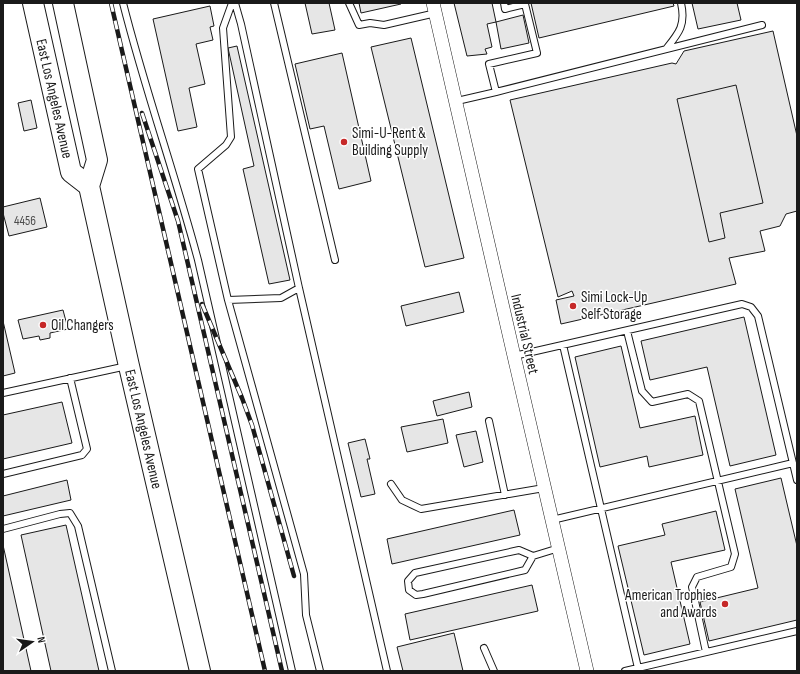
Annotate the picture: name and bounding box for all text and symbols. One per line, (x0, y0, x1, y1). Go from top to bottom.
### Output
street label: East Los Angeles Avenue (31, 37, 77, 160)
place label: Simi-U-Rent & Building Supply (352, 124, 428, 160)
marker: Simi-U-Rent & Building Supply (339, 137, 349, 147)
house number: 4456 (14, 213, 36, 229)
place label: Simi Lock-Up Self Storage (581, 288, 647, 324)
street label: Industrial Street (506, 292, 543, 376)
marker: Simi Lock-Up Self Storage (568, 301, 578, 311)
place label: Oil Changers (51, 316, 114, 335)
marker: Oil Changers (38, 320, 48, 330)
street label: East Los Angeles Avenue (120, 368, 166, 491)
place label: American Trophies and Awards (624, 586, 717, 622)
marker: American Trophies and Awards (720, 599, 730, 609)
north arrow (12, 622, 52, 662)
text: N (34, 636, 48, 644)

